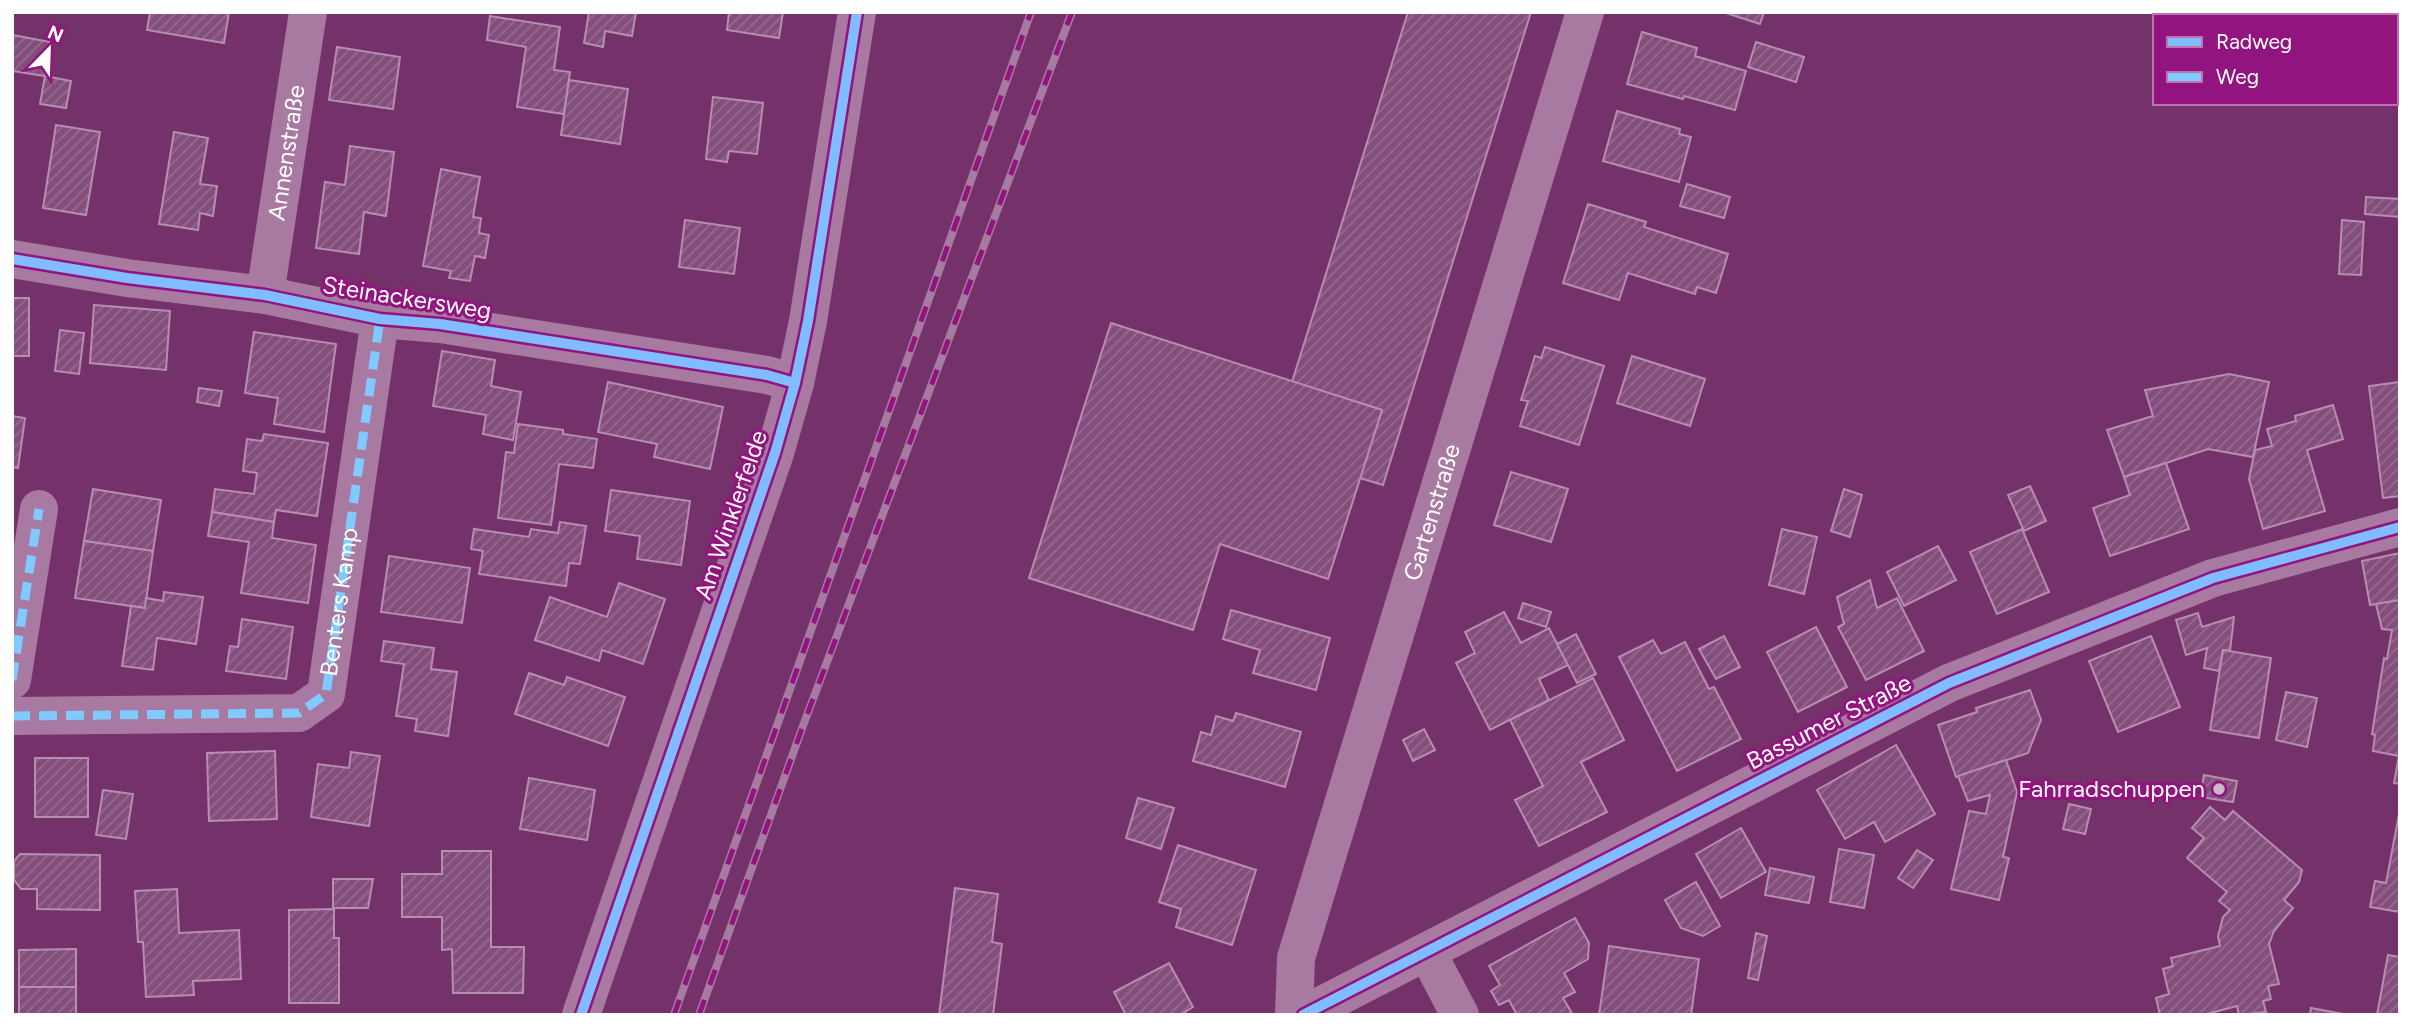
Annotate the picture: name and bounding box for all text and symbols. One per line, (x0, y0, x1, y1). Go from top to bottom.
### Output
north arrow (14, 14, 84, 84)
legend (2153, 14, 2398, 105)
text: N (44, 20, 67, 47)
text: Radweg (2216, 29, 2292, 54)
text: Weg (2216, 64, 2259, 89)
street label: Annenstraße (262, 83, 311, 222)
street label: Steinackersweg (321, 270, 494, 325)
street label: Am Winklerfelde (688, 426, 773, 603)
street label: Gartenstraße (1397, 440, 1466, 584)
street label: Benters Kamp (314, 526, 364, 678)
street label: Bassumer Straße (1742, 668, 1916, 776)
place label: Fahrradschuppen (2018, 774, 2205, 803)
marker: Fahrradschuppen (2211, 781, 2227, 797)

